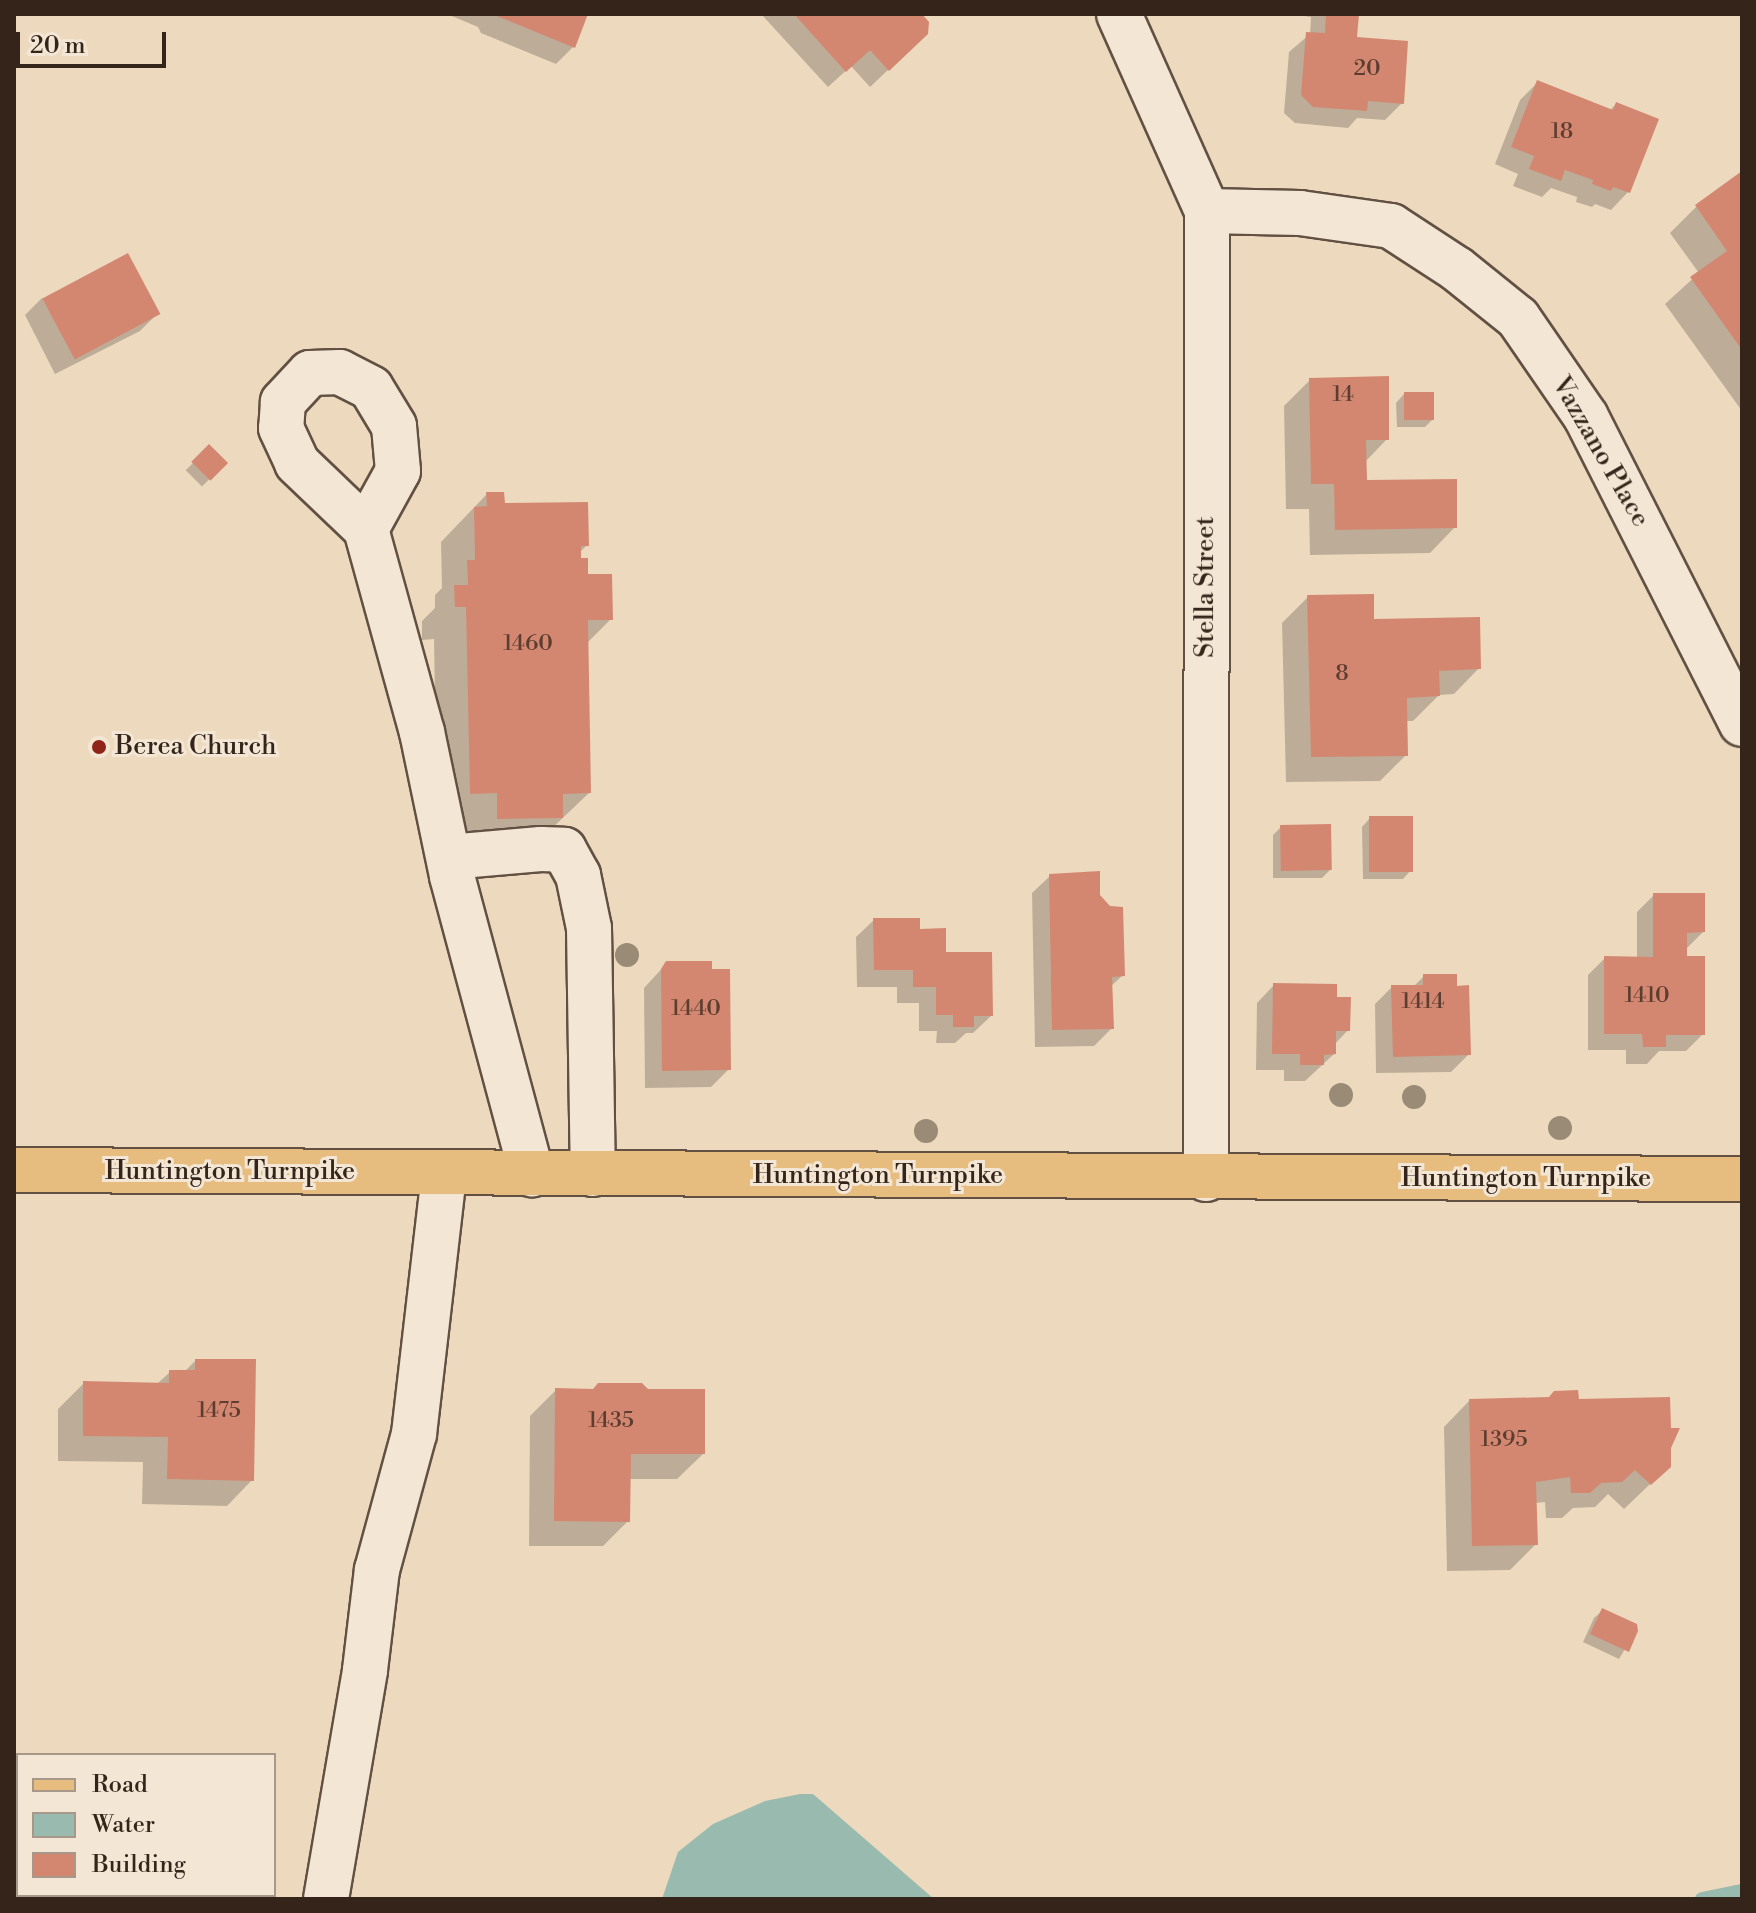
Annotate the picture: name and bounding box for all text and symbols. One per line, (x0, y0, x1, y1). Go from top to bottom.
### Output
scale bar (20, 16, 170, 66)
text: 20 m (30, 31, 86, 61)
house number: 20 (1353, 56, 1381, 82)
house number: 18 (1551, 119, 1573, 145)
street label: Vazzano Place (1544, 371, 1656, 533)
house number: 14 (1332, 382, 1354, 408)
street label: Stella Street (1190, 516, 1222, 658)
house number: 1460 (503, 631, 553, 657)
house number: 8 (1335, 661, 1349, 687)
place label: Berea Church (115, 731, 277, 763)
marker: Berea Church (90, 738, 108, 756)
house number: 1410 (1624, 983, 1670, 1009)
house number: 1414 (1401, 989, 1445, 1015)
house number: 1440 (671, 996, 721, 1022)
street label: Huntington Turnpike (105, 1156, 355, 1188)
street label: Huntington Turnpike (753, 1160, 1003, 1192)
street label: Huntington Turnpike (1401, 1163, 1651, 1195)
house number: 1475 (197, 1398, 241, 1424)
house number: 1435 (588, 1408, 634, 1434)
house number: 1395 (1480, 1427, 1528, 1453)
legend (16, 1753, 276, 1897)
text: Road (92, 1770, 148, 1800)
text: Water (92, 1810, 155, 1840)
text: Building (92, 1850, 186, 1880)

